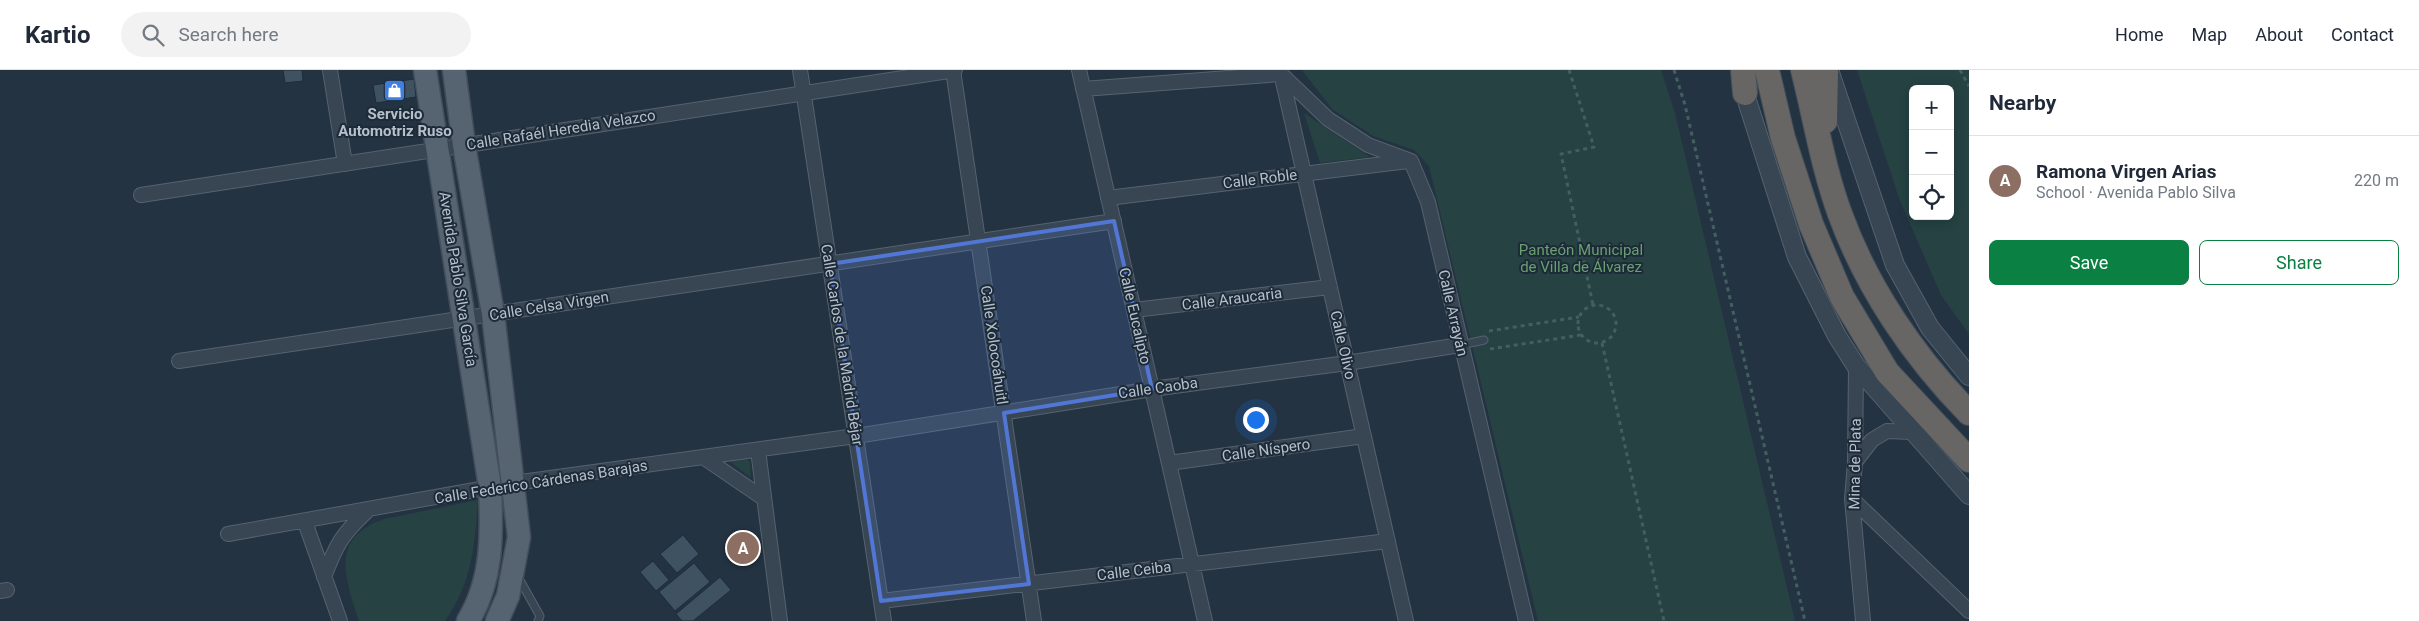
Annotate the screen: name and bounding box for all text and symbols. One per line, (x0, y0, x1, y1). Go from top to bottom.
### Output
search box (121, 12, 471, 57)
text: Kartio (25, 21, 91, 49)
icon: search (139, 21, 167, 49)
text: Search here (179, 23, 278, 46)
text: Home (2115, 24, 2164, 45)
text: Map (2192, 24, 2227, 45)
text: About (2255, 24, 2303, 45)
text: Contact (2331, 24, 2394, 45)
shop icon: Servicio Automotriz Ruso (383, 79, 407, 103)
map controls (1909, 85, 1954, 220)
button: + (1909, 85, 1954, 130)
text: Nearby (1989, 91, 2056, 115)
place label: Servicio Automotriz Ruso (338, 105, 452, 140)
street label: Calle Rafaél Heredia Velazco (465, 106, 657, 154)
button: − (1909, 130, 1954, 175)
text: Ramona Virgen Arias (2036, 160, 2216, 183)
street label: Calle Roble (1222, 166, 1298, 192)
text: A (2000, 171, 2010, 190)
text: 220 m (2354, 171, 2399, 190)
button: locate (1909, 175, 1954, 220)
text: School · Avenida Pablo Silva (2036, 183, 2236, 202)
street label: Avenida Pablo Silva García (435, 190, 481, 368)
button: Save (1989, 240, 2189, 285)
button: Share (2199, 240, 2399, 285)
park label: Panteón Municipal de Villa de Álvarez (1519, 241, 1643, 276)
street label: Calle Carlos de la Madrid Béjar (817, 243, 867, 447)
street label: Calle Eucalipto (1115, 266, 1155, 366)
street label: Calle Arrayán (1434, 268, 1472, 358)
street label: Calle Xolocoáhuitl (977, 284, 1011, 406)
street label: Calle Araucaria (1181, 284, 1283, 314)
street label: Calle Celsa Virgen (488, 288, 610, 324)
street label: Calle Olivo (1326, 309, 1360, 381)
street label: Calle Caoba (1117, 374, 1199, 402)
your location (1243, 407, 1269, 433)
street label: Mina de Plata (1845, 418, 1865, 510)
street label: Calle Níspero (1221, 435, 1311, 465)
street label: Calle Federico Cárdenas Barajas (433, 456, 649, 508)
pin: A (727, 529, 759, 567)
street label: Calle Ceiba (1096, 558, 1172, 584)

